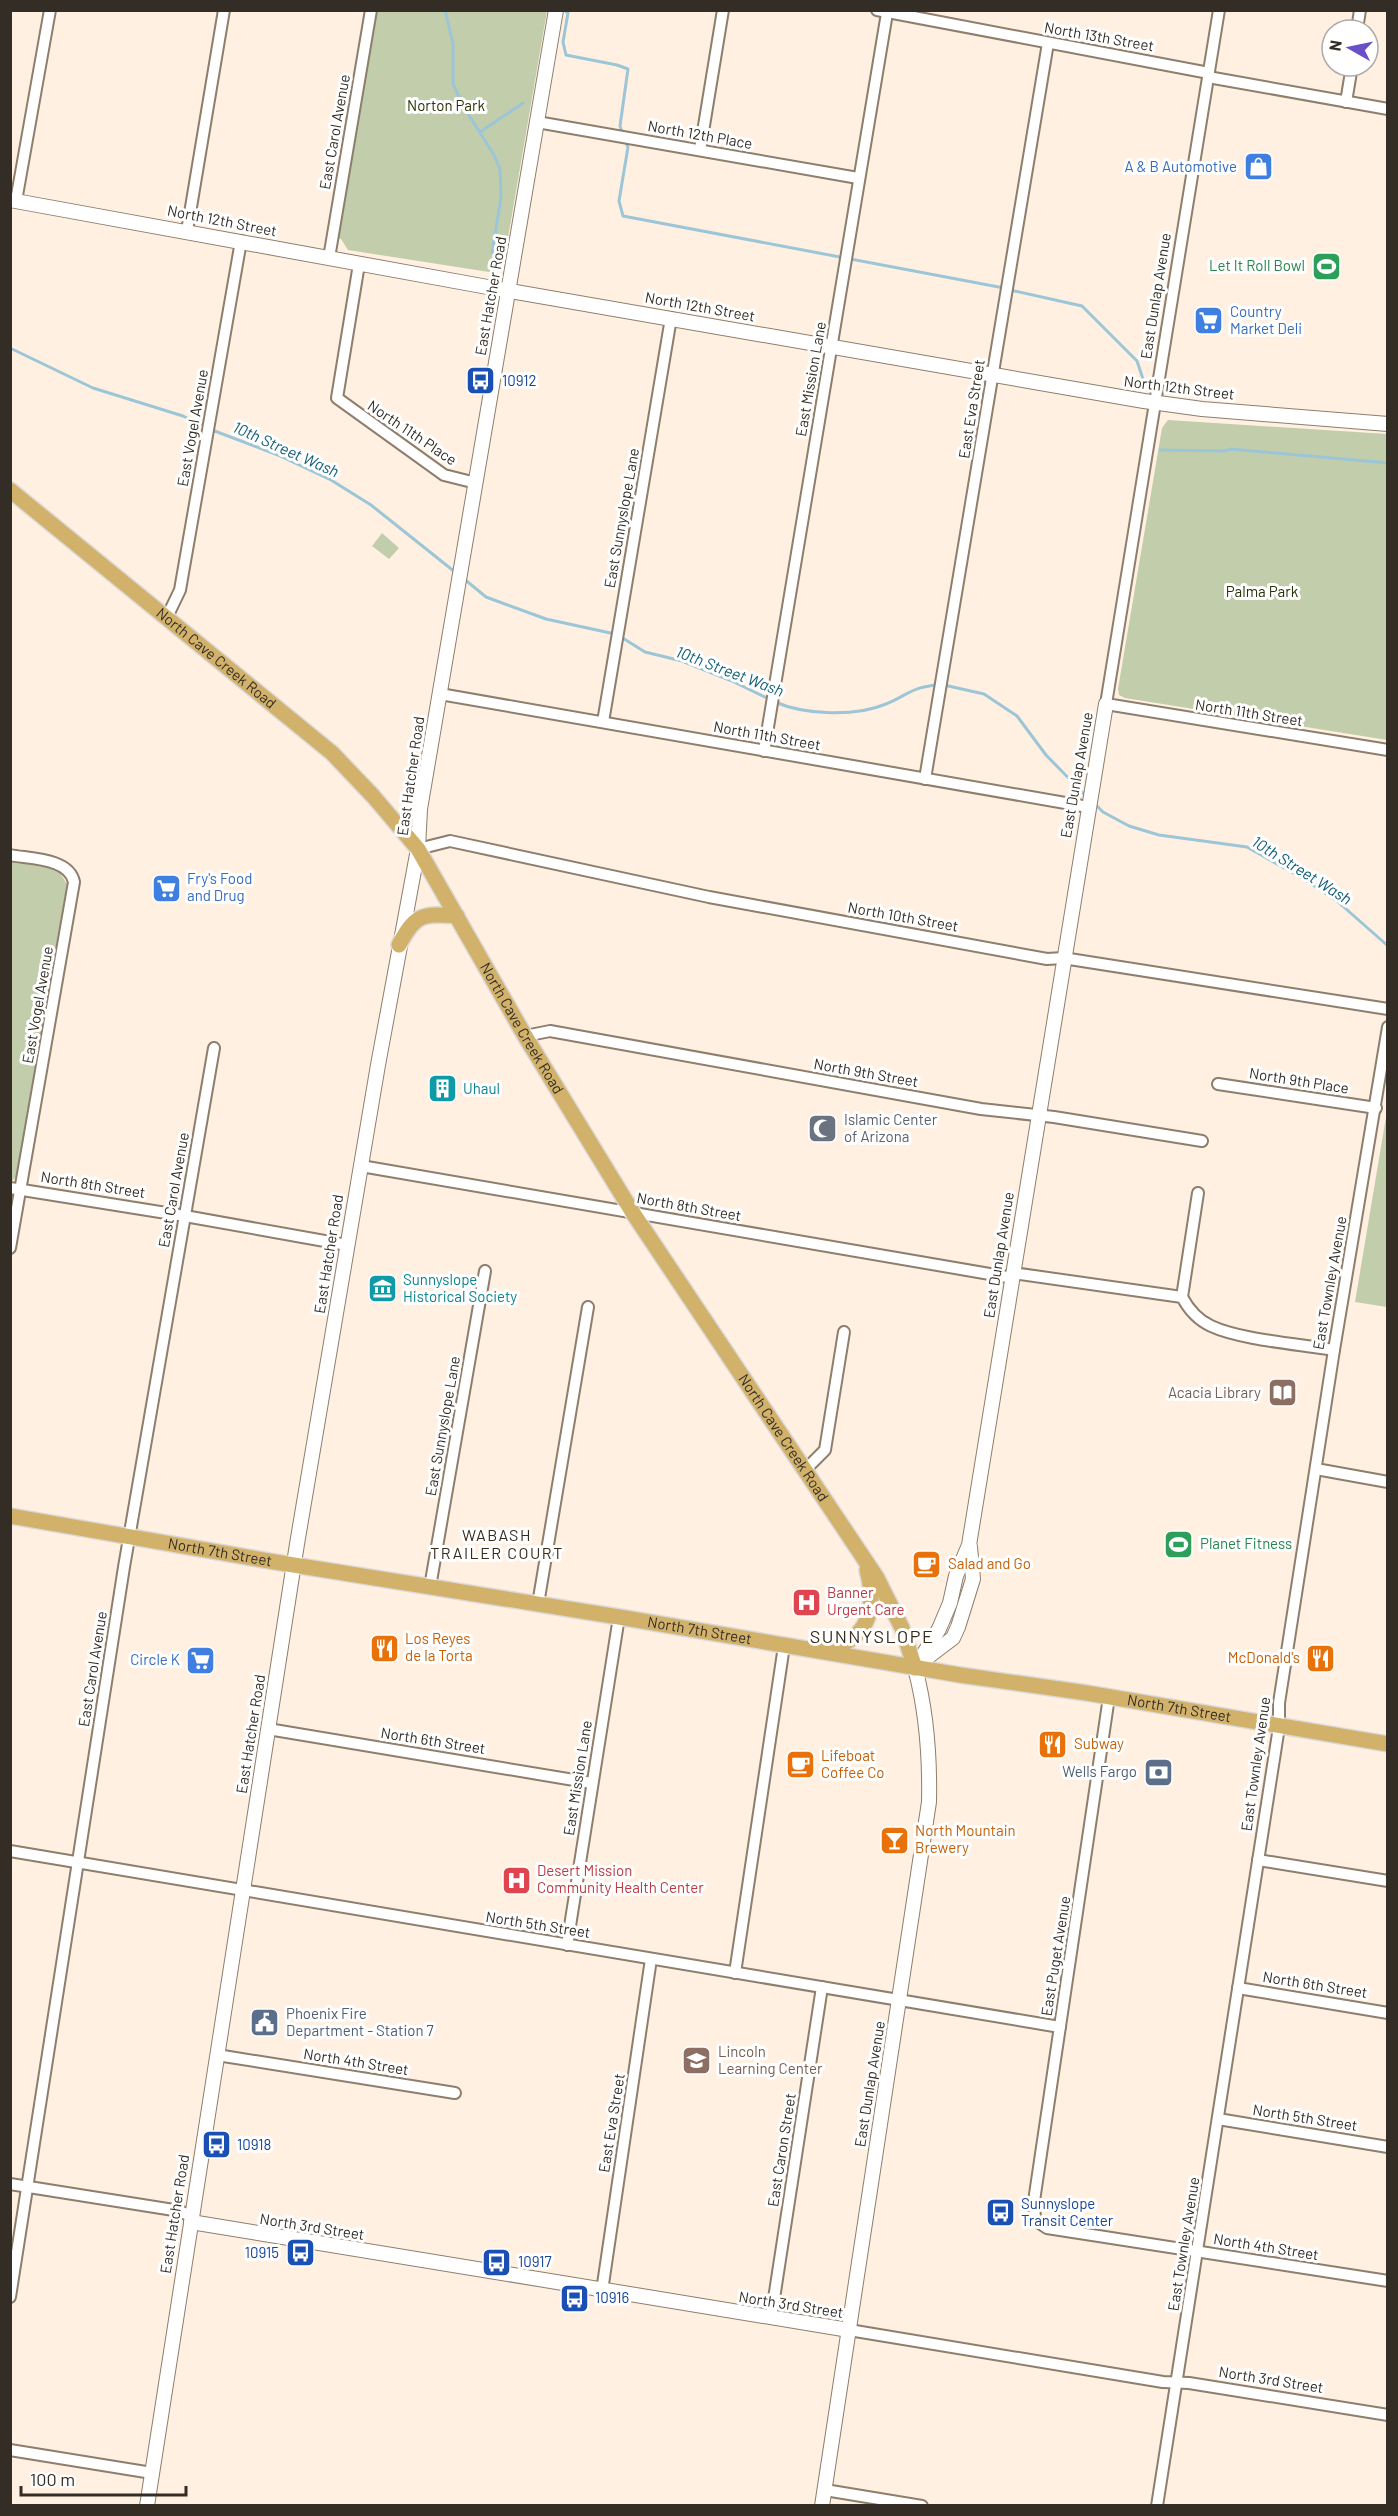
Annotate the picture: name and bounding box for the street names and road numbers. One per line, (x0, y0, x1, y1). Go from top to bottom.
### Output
street label: North 13th Street (1043, 18, 1155, 55)
street label: East Carol Avenue (315, 73, 353, 191)
street label: North 12th Place (646, 116, 754, 152)
street label: North 12th Street (166, 201, 279, 239)
street label: East Dunlap Avenue (1136, 231, 1174, 360)
street label: East Hatcher Road (471, 235, 509, 357)
street label: North 12th Street (644, 287, 757, 325)
street label: East Mission Lane (791, 320, 829, 438)
street label: East Eva Street (954, 358, 988, 460)
street label: East Vogel Avenue (173, 368, 211, 488)
street label: North 12th Street (1123, 371, 1235, 403)
street label: North 11th Place (365, 396, 460, 469)
street label: East Sunnyslope Lane (600, 446, 642, 589)
street label: North Cave Creek Road (153, 603, 280, 712)
street label: North 11th Street (1194, 695, 1304, 729)
street label: East Dunlap Avenue (1056, 710, 1096, 839)
street label: East Hatcher Road (393, 715, 427, 837)
street label: North 11th Street (712, 717, 822, 753)
street label: North 10th Street (847, 897, 960, 935)
street label: East Vogel Avenue (18, 945, 56, 1065)
street label: North Cave Creek Road (477, 959, 568, 1097)
street label: North 9th Street (812, 1054, 920, 1090)
street label: North 9th Place (1248, 1063, 1350, 1097)
street label: East Carol Avenue (154, 1131, 192, 1249)
street label: North 8th Street (39, 1167, 147, 1201)
street label: North 8th Street (635, 1188, 743, 1224)
street label: East Dunlap Avenue (979, 1190, 1017, 1319)
street label: East Hatcher Road (310, 1193, 346, 1315)
street label: East Townley Avenue (1308, 1215, 1350, 1351)
street label: East Sunnyslope Lane (421, 1354, 463, 1497)
street label: North Cave Creek Road (735, 1370, 833, 1504)
street label: North 7th Street (167, 1534, 273, 1569)
street label: East Carol Avenue (74, 1610, 110, 1728)
street label: North 7th Street (646, 1612, 753, 1647)
street label: East Hatcher Road (232, 1673, 268, 1795)
street label: North 7th Street (1126, 1690, 1233, 1725)
street label: East Townley Avenue (1237, 1696, 1273, 1832)
street label: East Mission Lane (559, 1719, 595, 1837)
street label: North 6th Street (380, 1723, 487, 1757)
street label: East Puget Avenue (1037, 1894, 1073, 2017)
street label: North 5th Street (485, 1907, 592, 1941)
street label: North 6th Street (1262, 1967, 1369, 2001)
street label: East Dunlap Avenue (850, 2019, 888, 2148)
street label: North 4th Street (302, 2044, 410, 2078)
street label: East Eva Street (594, 2072, 628, 2174)
street label: East Caron Street (763, 2092, 799, 2208)
street label: North 5th Street (1252, 2100, 1359, 2134)
street label: East Hatcher Road (156, 2153, 192, 2275)
street label: East Townley Avenue (1164, 2176, 1203, 2312)
street label: North 3rd Street (259, 2209, 366, 2243)
street label: North 4th Street (1212, 2229, 1320, 2263)
street label: North 3rd Street (738, 2287, 845, 2321)
street label: North 3rd Street (1218, 2362, 1325, 2396)

